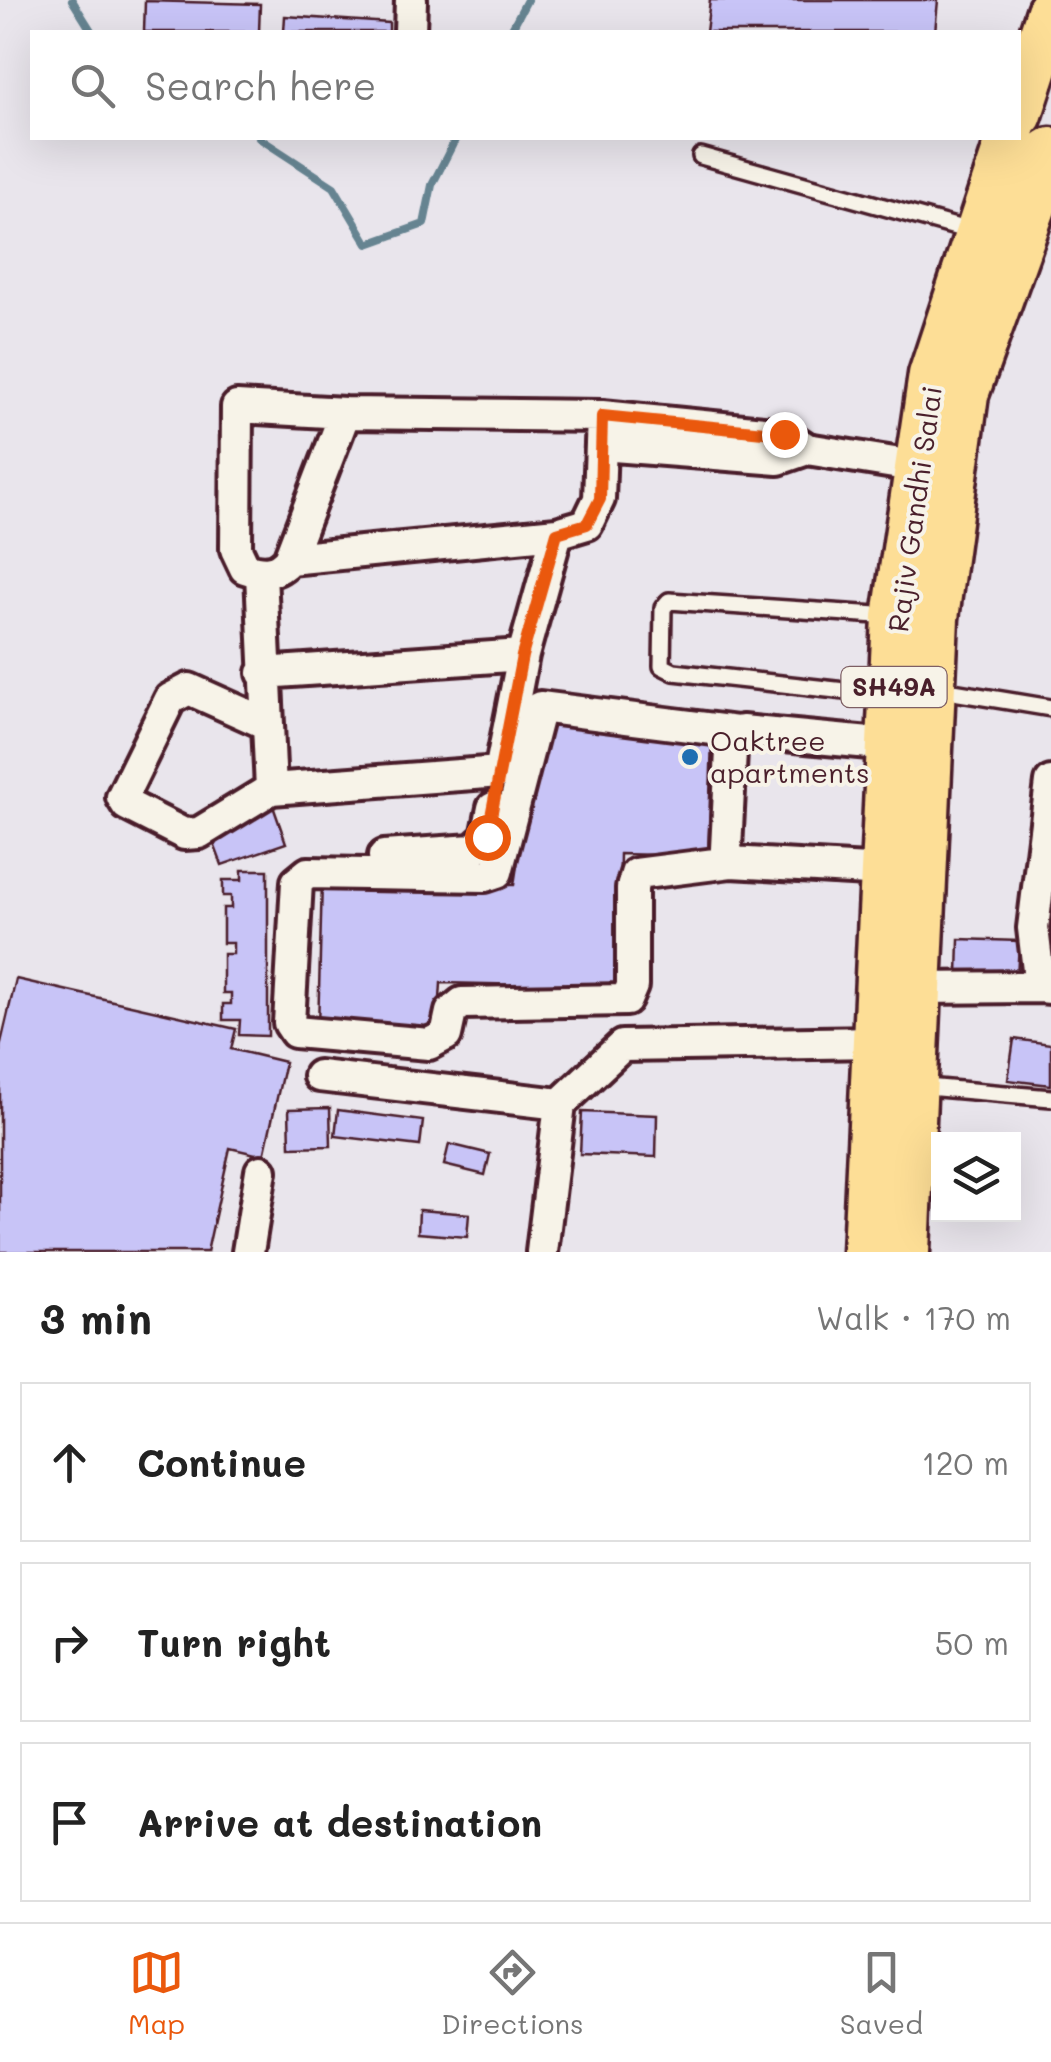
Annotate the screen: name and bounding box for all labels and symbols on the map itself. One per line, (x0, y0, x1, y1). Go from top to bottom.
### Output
street label: Rajiv Gandhi Salai (879, 383, 949, 634)
route end (762, 412, 808, 458)
road number: SH49A (842, 667, 946, 707)
place label: Oaktree apartments (710, 722, 870, 790)
marker: Oaktree apartments (679, 746, 701, 768)
route start (465, 815, 511, 861)

